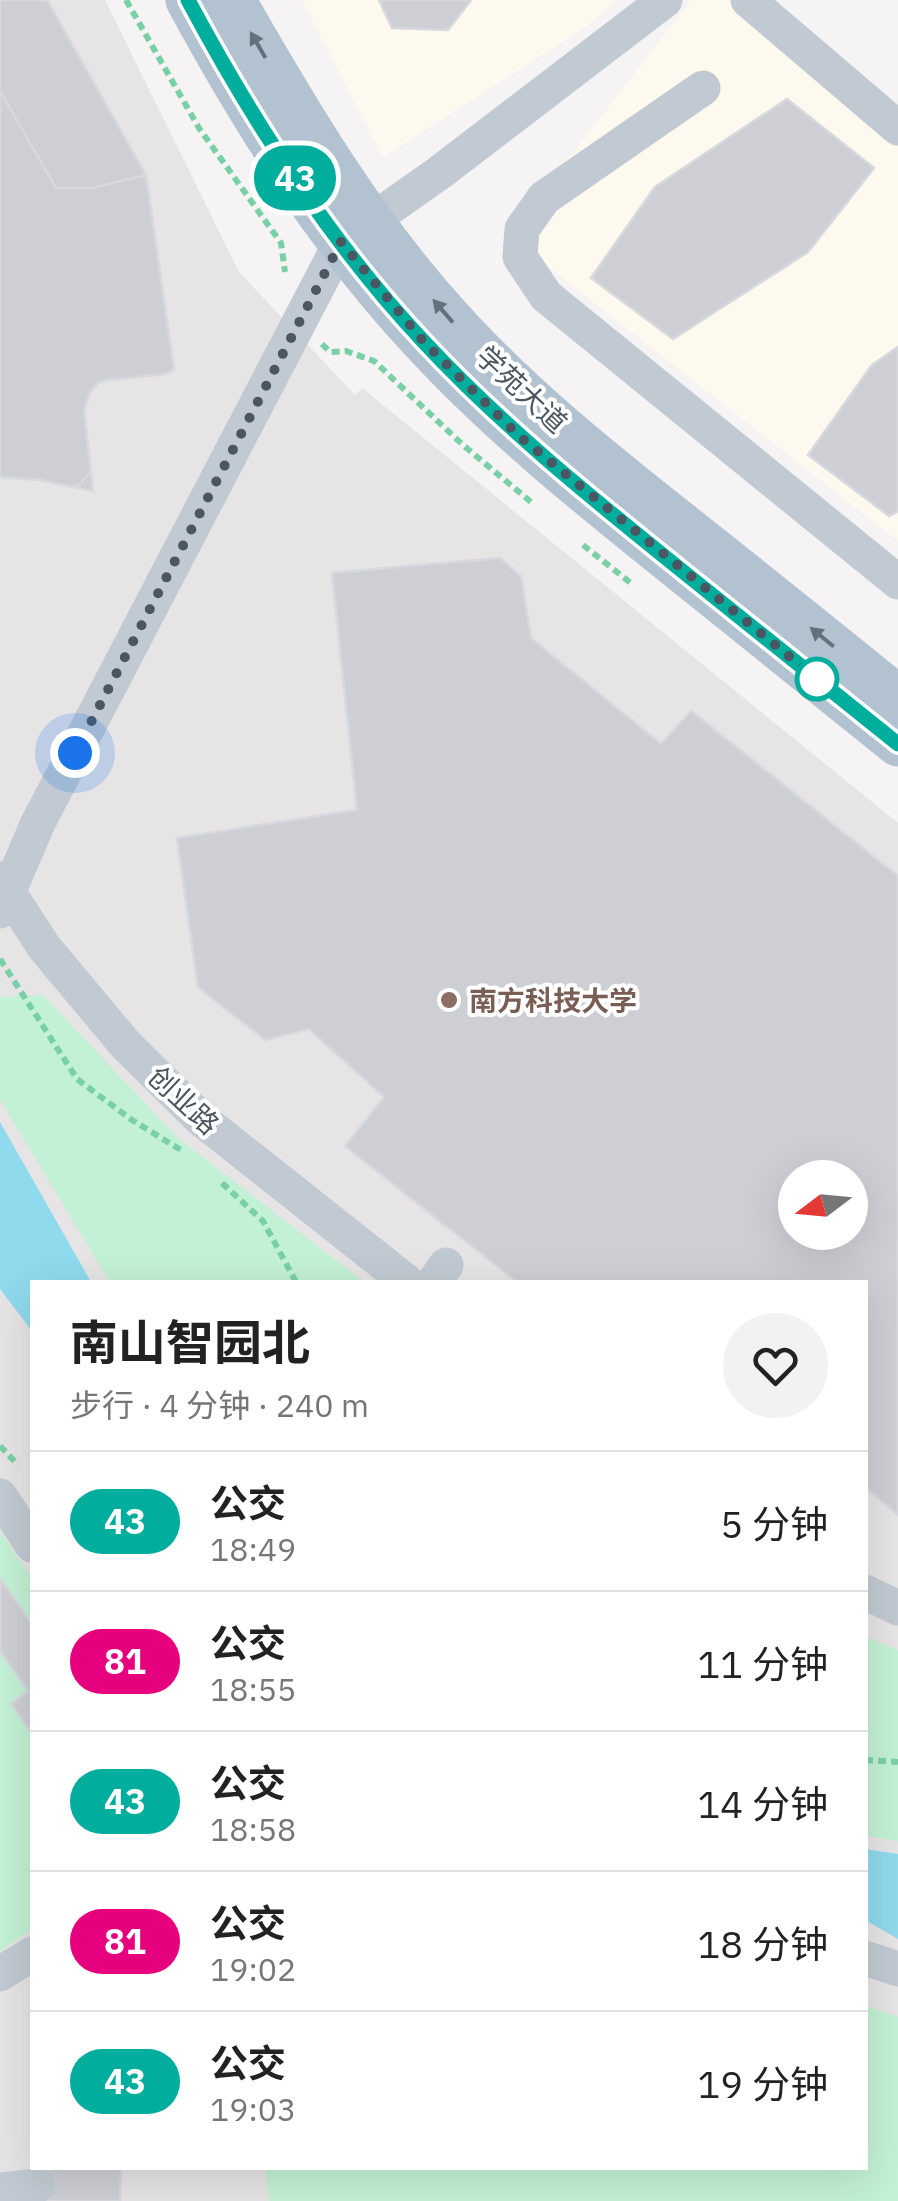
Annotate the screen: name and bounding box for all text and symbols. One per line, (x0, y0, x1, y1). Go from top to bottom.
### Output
one-way arrow (250, 30, 267, 59)
line badge: 43 (250, 146, 340, 210)
text: 43 (274, 155, 316, 201)
one-way arrow (433, 299, 455, 324)
street label: 学苑大道 (468, 337, 576, 441)
one-way arrow (809, 627, 835, 648)
unlabelled marker (796, 658, 838, 700)
your location (50, 728, 100, 778)
place label: 南方科技大学 (469, 982, 637, 1019)
marker: 南方科技大学 (438, 989, 460, 1011)
street label: 创业路 (141, 1058, 227, 1142)
north arrow (778, 1160, 868, 1250)
map controls (778, 1160, 868, 1250)
text: 南山智园北 (70, 1311, 310, 1373)
button: heart (723, 1313, 828, 1418)
text: 步行 · 4 分钟 · 240 m (70, 1384, 369, 1426)
text: 公交 (210, 1478, 286, 1527)
text: 43 (104, 1498, 146, 1544)
text: 5 分钟 (720, 1499, 828, 1548)
text: 18:49 (210, 1528, 296, 1570)
text: 公交 (210, 1618, 286, 1667)
text: 81 (104, 1638, 146, 1684)
text: 11 分钟 (697, 1639, 828, 1688)
text: 18:55 (210, 1668, 296, 1710)
text: 公交 (210, 1758, 286, 1807)
text: 43 (104, 1778, 146, 1824)
text: 14 分钟 (697, 1779, 828, 1828)
text: 18:58 (210, 1808, 296, 1850)
text: 公交 (210, 1898, 286, 1947)
text: 81 (104, 1918, 146, 1964)
text: 18 分钟 (697, 1919, 828, 1968)
text: 19:02 (210, 1948, 296, 1990)
text: 公交 (210, 2038, 286, 2087)
text: 43 (104, 2058, 146, 2104)
text: 19 分钟 (697, 2059, 828, 2108)
text: 19:03 (210, 2088, 296, 2130)

